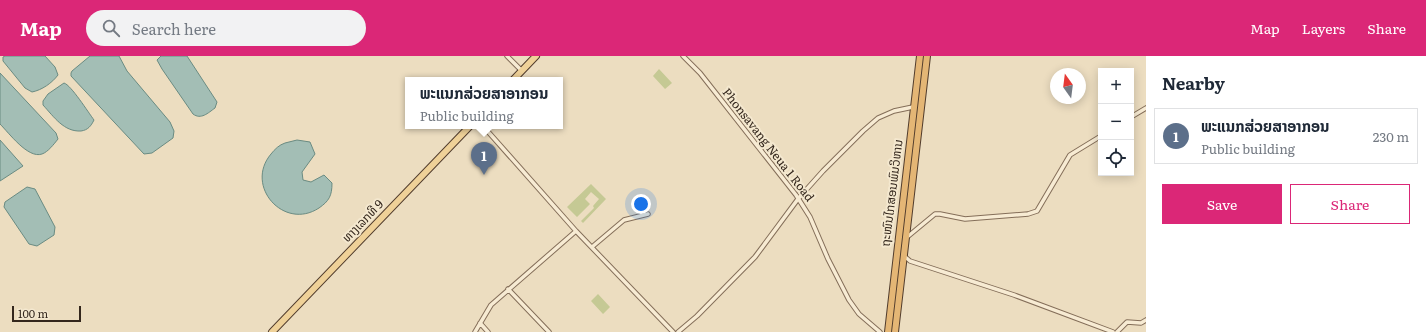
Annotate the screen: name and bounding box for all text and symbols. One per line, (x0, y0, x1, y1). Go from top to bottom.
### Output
search box (86, 10, 366, 46)
text: Map (20, 14, 62, 42)
icon: search (100, 17, 122, 39)
text: Search here (132, 17, 216, 40)
text: Map (1250, 18, 1280, 38)
text: Layers (1302, 18, 1345, 38)
text: Share (1367, 18, 1406, 38)
north arrow (1050, 68, 1086, 104)
map controls (1098, 68, 1134, 176)
button: + (1098, 68, 1134, 104)
text: Nearby (1162, 70, 1225, 95)
popup (405, 77, 563, 129)
text: ພະແນກສ່ວຍສາອາກອນ (420, 81, 548, 104)
street label: Phonsavang Neua 1 Road (719, 84, 819, 206)
button: − (1098, 104, 1134, 140)
text: Public building (420, 106, 514, 125)
text: ພະແນກສ່ວຍສາອາກອນ (1201, 114, 1329, 137)
text: 1 (1173, 127, 1179, 146)
text: 230 m (1373, 127, 1409, 146)
street label: ຖະໜົນໄກສອນພົມວິຫານ (876, 138, 907, 247)
text: Public building (1201, 139, 1295, 158)
button: locate (1098, 140, 1134, 176)
pin: 1 (471, 142, 497, 175)
button: Save (1162, 184, 1282, 224)
button: Share (1290, 184, 1410, 224)
your location (631, 194, 651, 214)
street label: ທາງເລກທີ 9 (338, 195, 387, 246)
scale bar (12, 304, 81, 323)
text: 100 m (18, 305, 48, 321)

